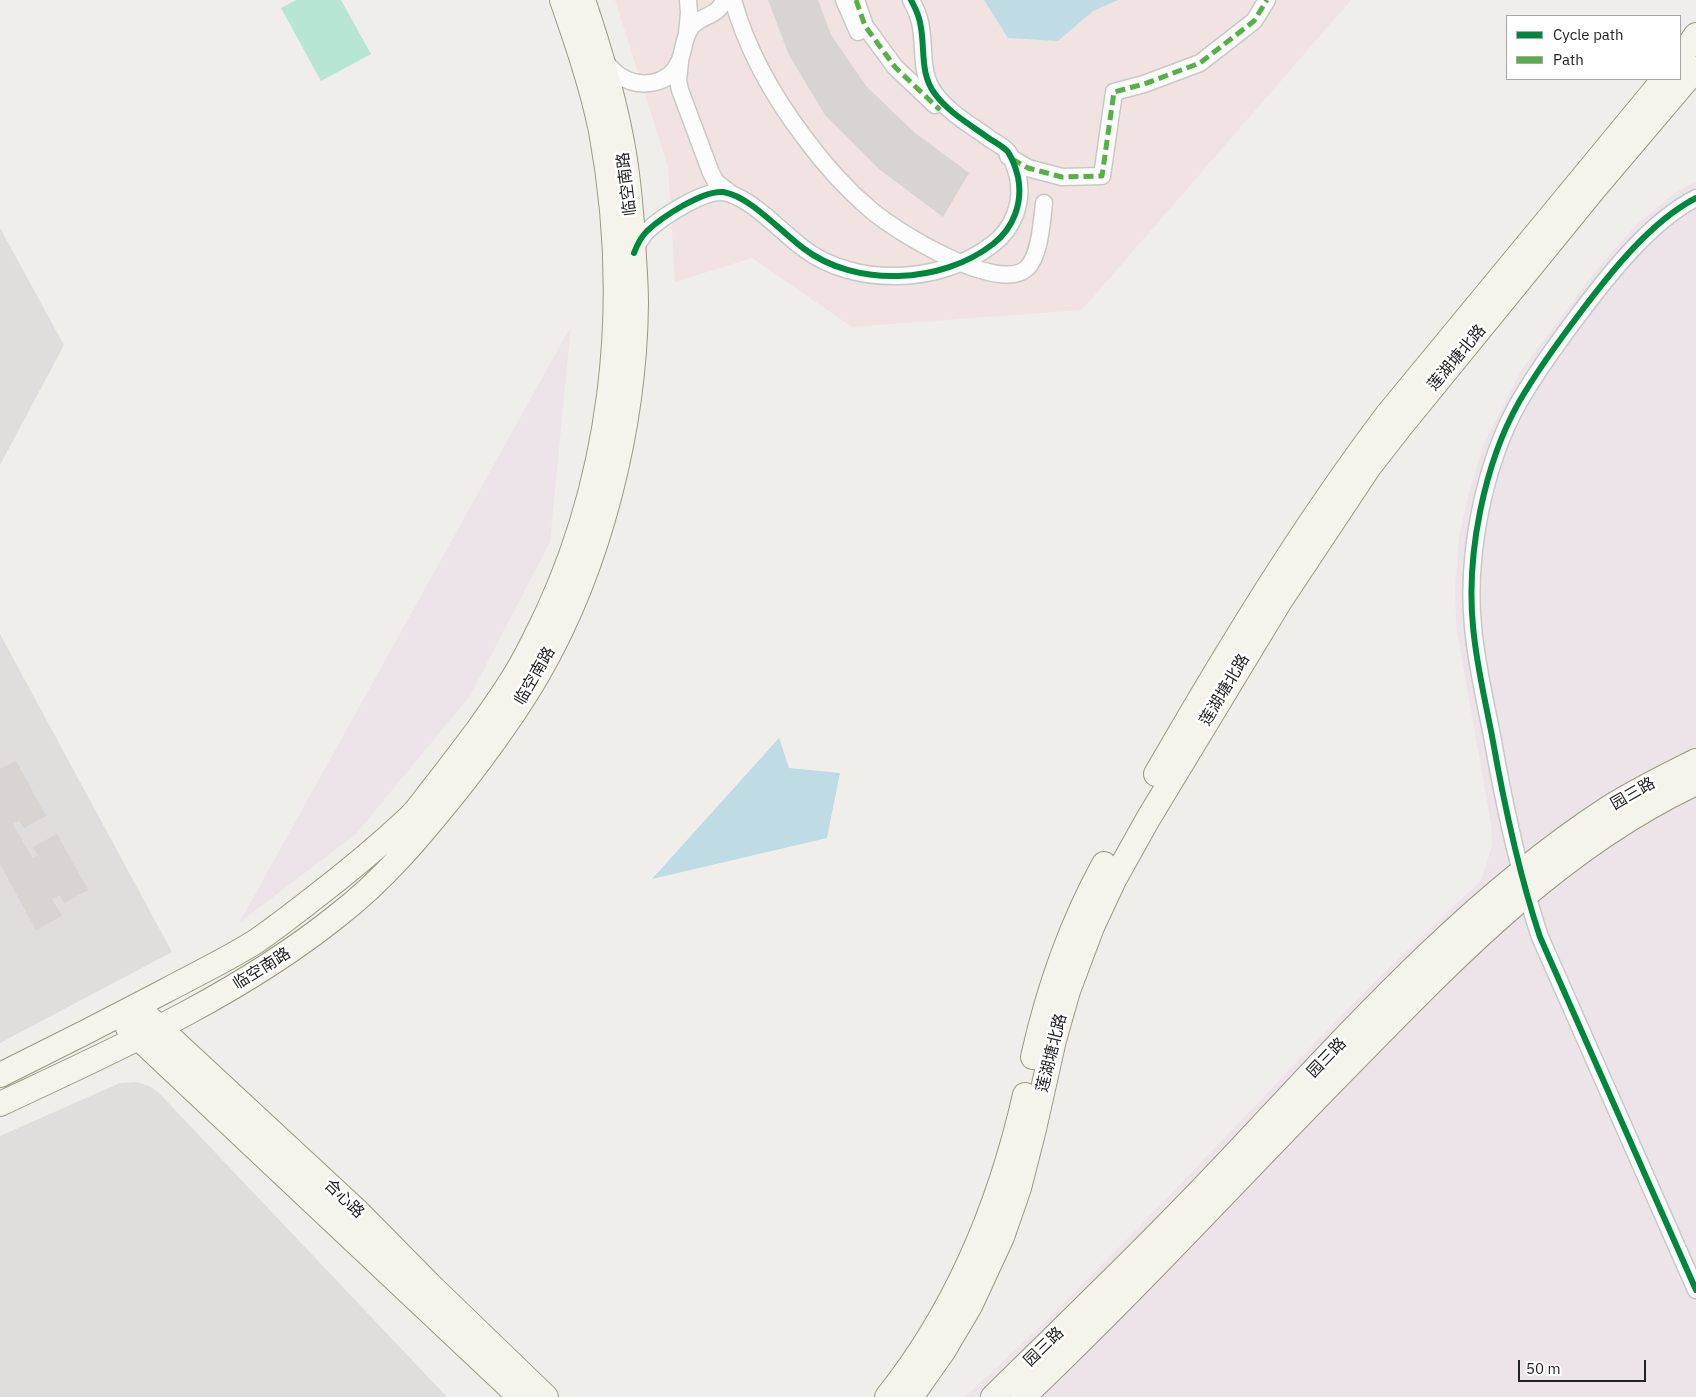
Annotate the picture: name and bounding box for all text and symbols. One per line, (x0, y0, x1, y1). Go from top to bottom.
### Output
legend (1506, 15, 1681, 80)
text: Cycle path (1553, 25, 1624, 44)
text: Path (1553, 50, 1584, 69)
street label: 临空南路 (614, 151, 640, 217)
street label: 莲湖塘北路 (1424, 321, 1490, 395)
street label: 临空南路 (511, 643, 559, 709)
street label: 莲湖塘北路 (1196, 651, 1254, 729)
street label: 园三路 (1607, 774, 1659, 814)
street label: 临空南路 (230, 944, 294, 994)
street label: 莲湖塘北路 (1033, 1012, 1071, 1094)
street label: 园三路 (1303, 1034, 1351, 1082)
street label: 合心路 (320, 1175, 368, 1223)
street label: 园三路 (1020, 1323, 1068, 1371)
scale bar (1521, 1350, 1648, 1382)
text: 50 m (1526, 1359, 1561, 1378)

